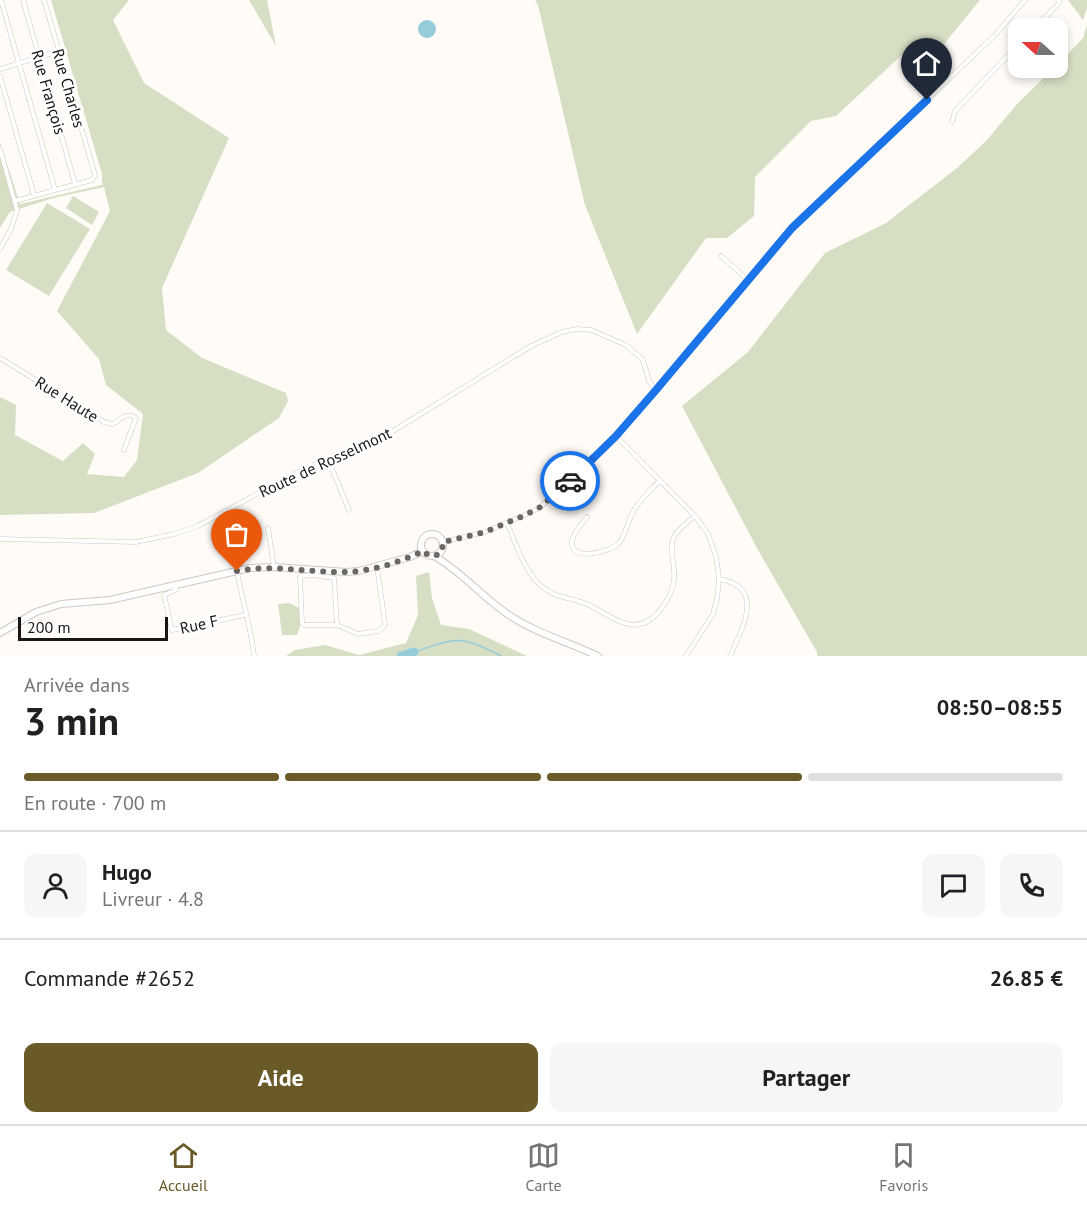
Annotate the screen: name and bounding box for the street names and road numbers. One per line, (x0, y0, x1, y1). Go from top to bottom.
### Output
street label: Rue Charles (48, 46, 90, 130)
street label: Rue François (27, 47, 71, 137)
street label: Rue Haute (32, 372, 102, 426)
street label: Route de Rosselmont (256, 422, 395, 501)
street label: Rue F (178, 610, 220, 638)

